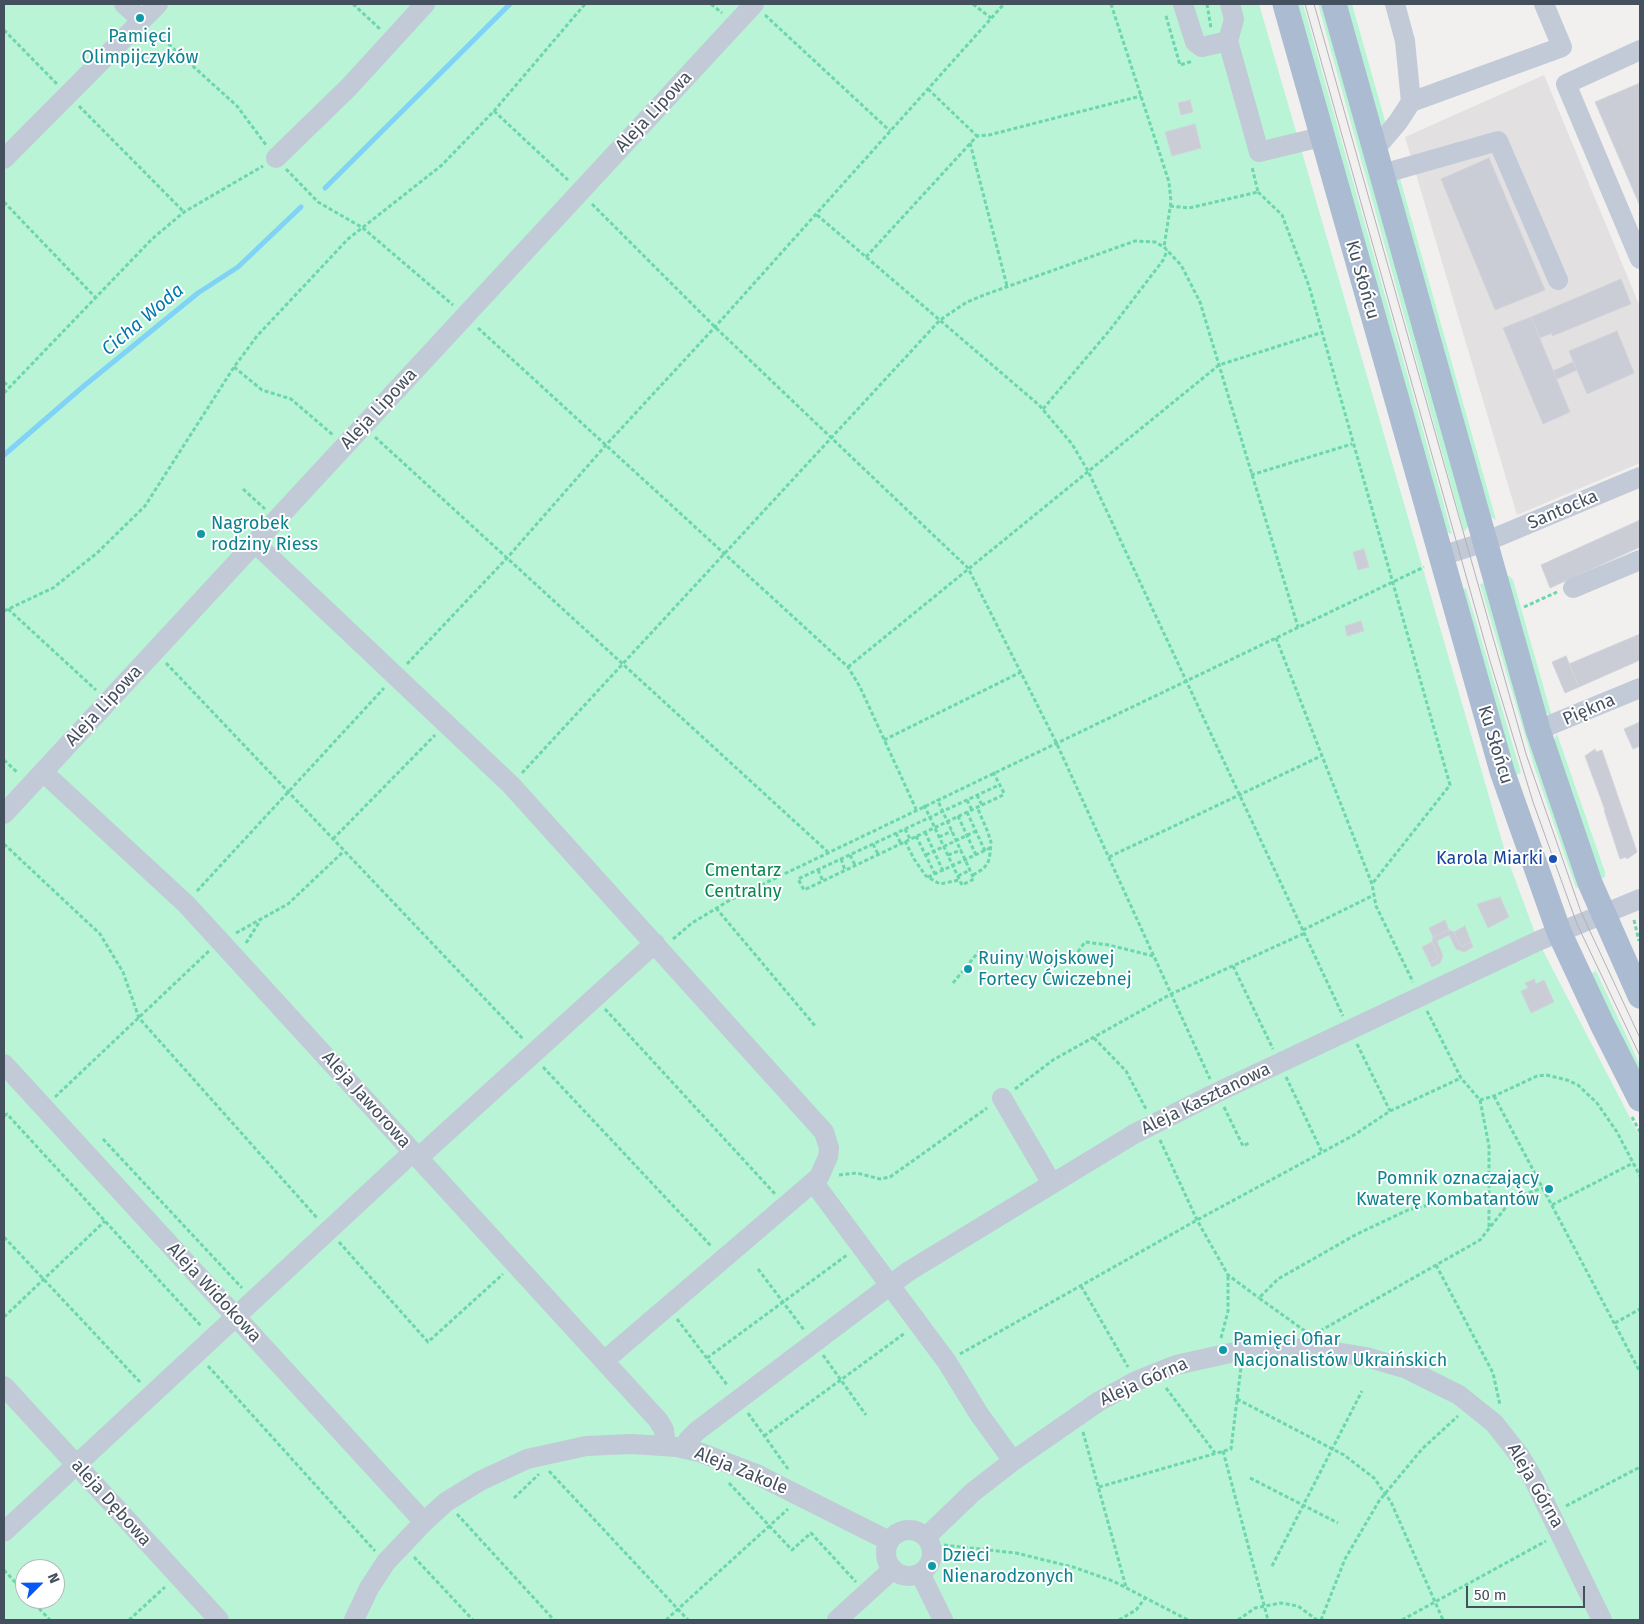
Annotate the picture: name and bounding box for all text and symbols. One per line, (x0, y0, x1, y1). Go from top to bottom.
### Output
marker: Pamięci Olimpijczyków (134, 12, 146, 24)
place label: Pamięci Olimpijczyków (82, 26, 198, 68)
street label: Aleja Lipowa (611, 67, 697, 157)
street label: Ku Słońcu (1340, 238, 1384, 322)
water label: Cicha Woda (97, 279, 189, 361)
street label: Aleja Lipowa (336, 364, 422, 454)
street label: Santocka (1525, 486, 1601, 534)
place label: Nagrobek rodziny Riess (211, 513, 318, 556)
marker: Nagrobek rodziny Riess (195, 528, 207, 540)
street label: Aleja Lipowa (61, 661, 147, 751)
street label: Piękna (1560, 689, 1618, 731)
street label: Ku Słońcu (1473, 703, 1517, 787)
place label: Karola Miarki (1436, 848, 1543, 870)
marker: Karola Miarki (1547, 853, 1559, 865)
park label: Cmentarz Centralny (704, 860, 782, 902)
place label: Ruiny Wojskowej Fortecy Ćwiczebnej (978, 948, 1132, 991)
marker: Ruiny Wojskowej Fortecy Ćwiczebnej (962, 963, 974, 975)
street label: Aleja Jaworowa (317, 1047, 415, 1153)
street label: Aleja Kasztanowa (1138, 1058, 1274, 1140)
place label: Pomnik oznaczający Kwaterę Kombatantów (1356, 1168, 1539, 1210)
marker: Pomnik oznaczający Kwaterę Kombatantów (1543, 1183, 1555, 1195)
street label: Aleja Widokowa (162, 1239, 266, 1347)
place label: Pamięci Ofiar Nacjonalistów Ukraińskich (1233, 1329, 1447, 1372)
marker: Pamięci Ofiar Nacjonalistów Ukraińskich (1217, 1344, 1229, 1356)
street label: Aleja Górna (1097, 1353, 1191, 1411)
street label: Aleja Górna (1502, 1440, 1568, 1532)
street label: Aleja Zakole (691, 1443, 791, 1499)
street label: aleja Dębowa (66, 1455, 156, 1551)
place label: Dzieci Nienarodzonych (942, 1545, 1074, 1588)
north arrow (15, 1559, 65, 1609)
marker: Dzieci Nienarodzonych (926, 1560, 938, 1572)
text: N (44, 1571, 63, 1586)
scale bar (1469, 1576, 1588, 1608)
text: 50 m (1474, 1586, 1507, 1604)

